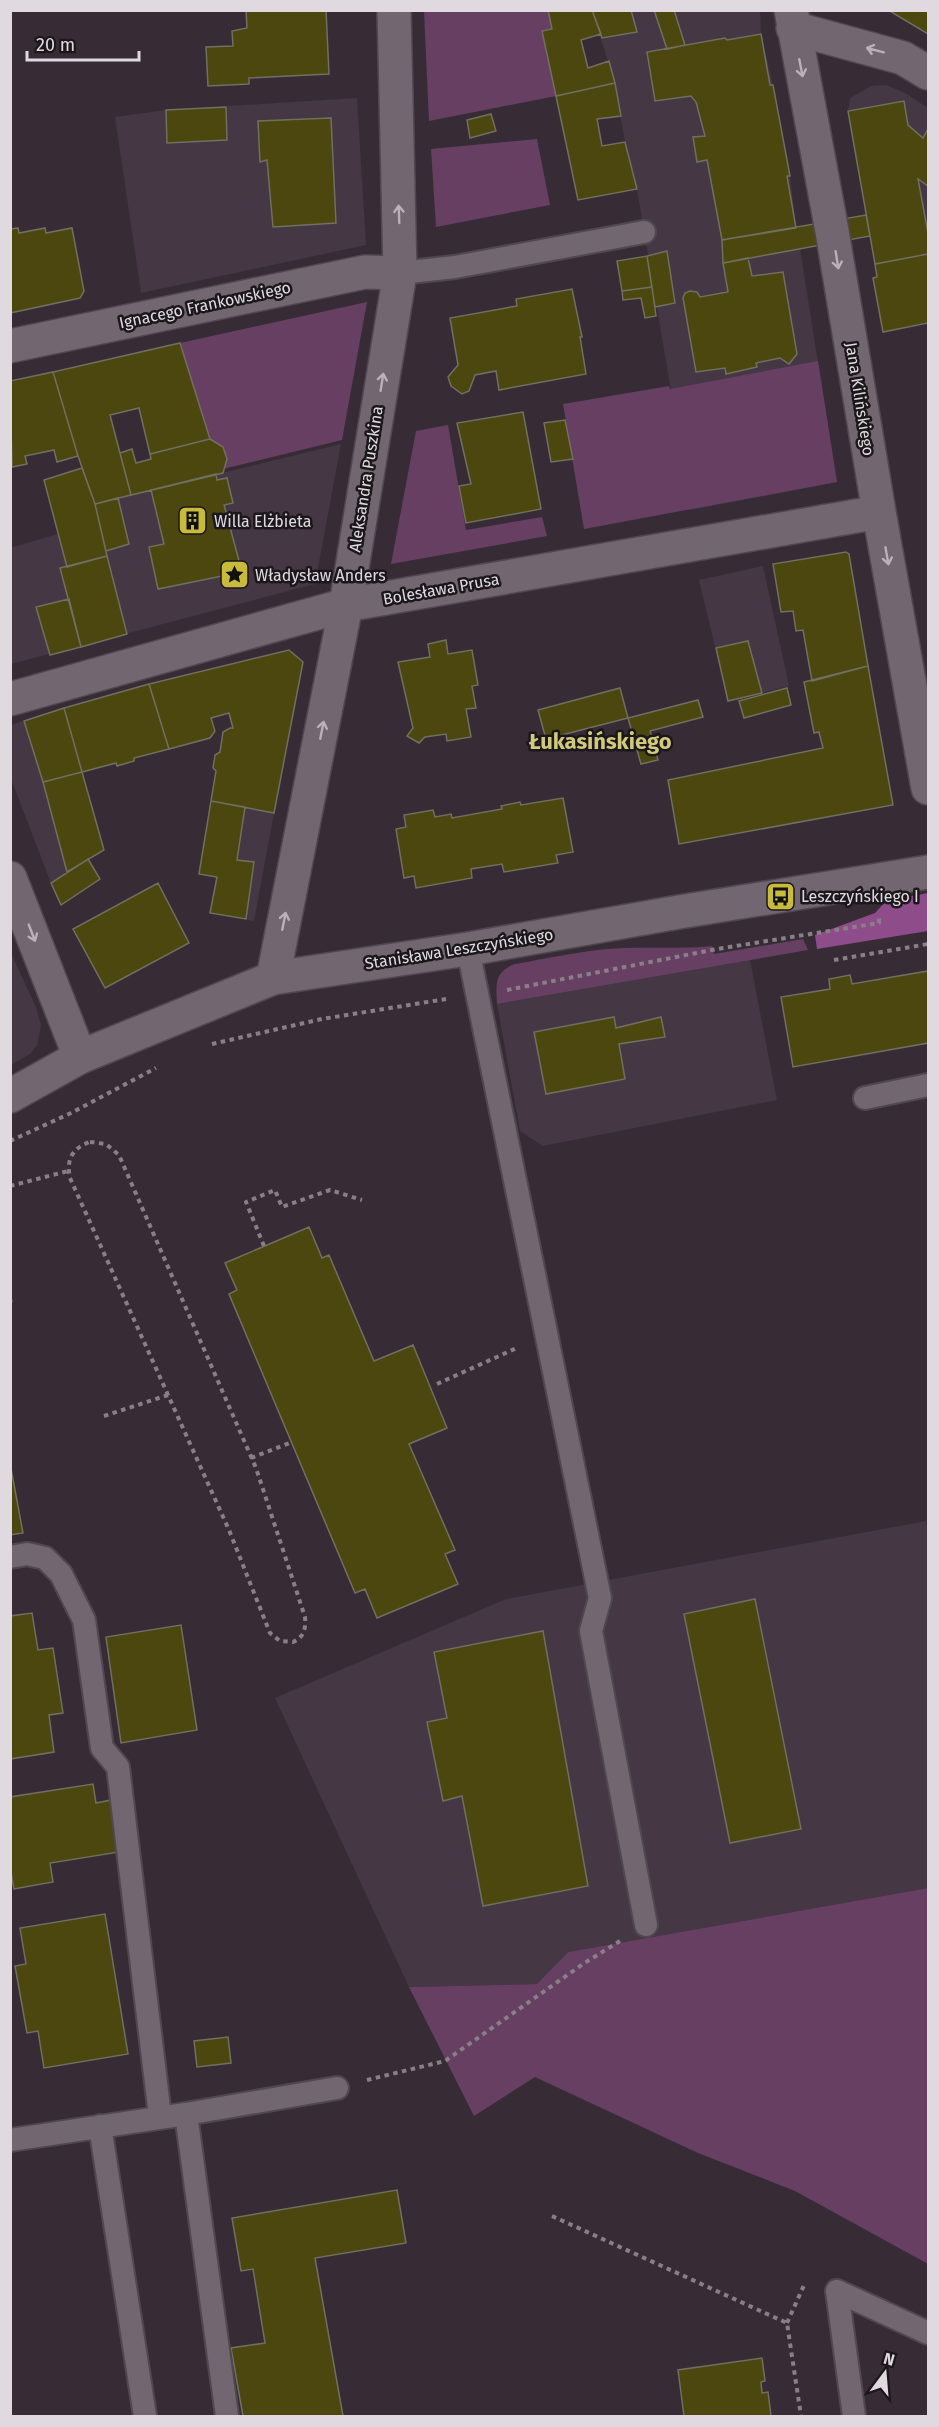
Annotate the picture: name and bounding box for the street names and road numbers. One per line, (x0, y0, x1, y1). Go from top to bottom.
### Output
street label: Ignacego Frankowskiego (117, 278, 293, 332)
street label: Jana Kilińskiego (842, 341, 878, 457)
street label: Aleksandra Puszkina (345, 405, 387, 553)
street label: Bolesława Prusa (381, 569, 501, 609)
street label: Stanisława Leszczyńskiego (363, 925, 555, 973)

